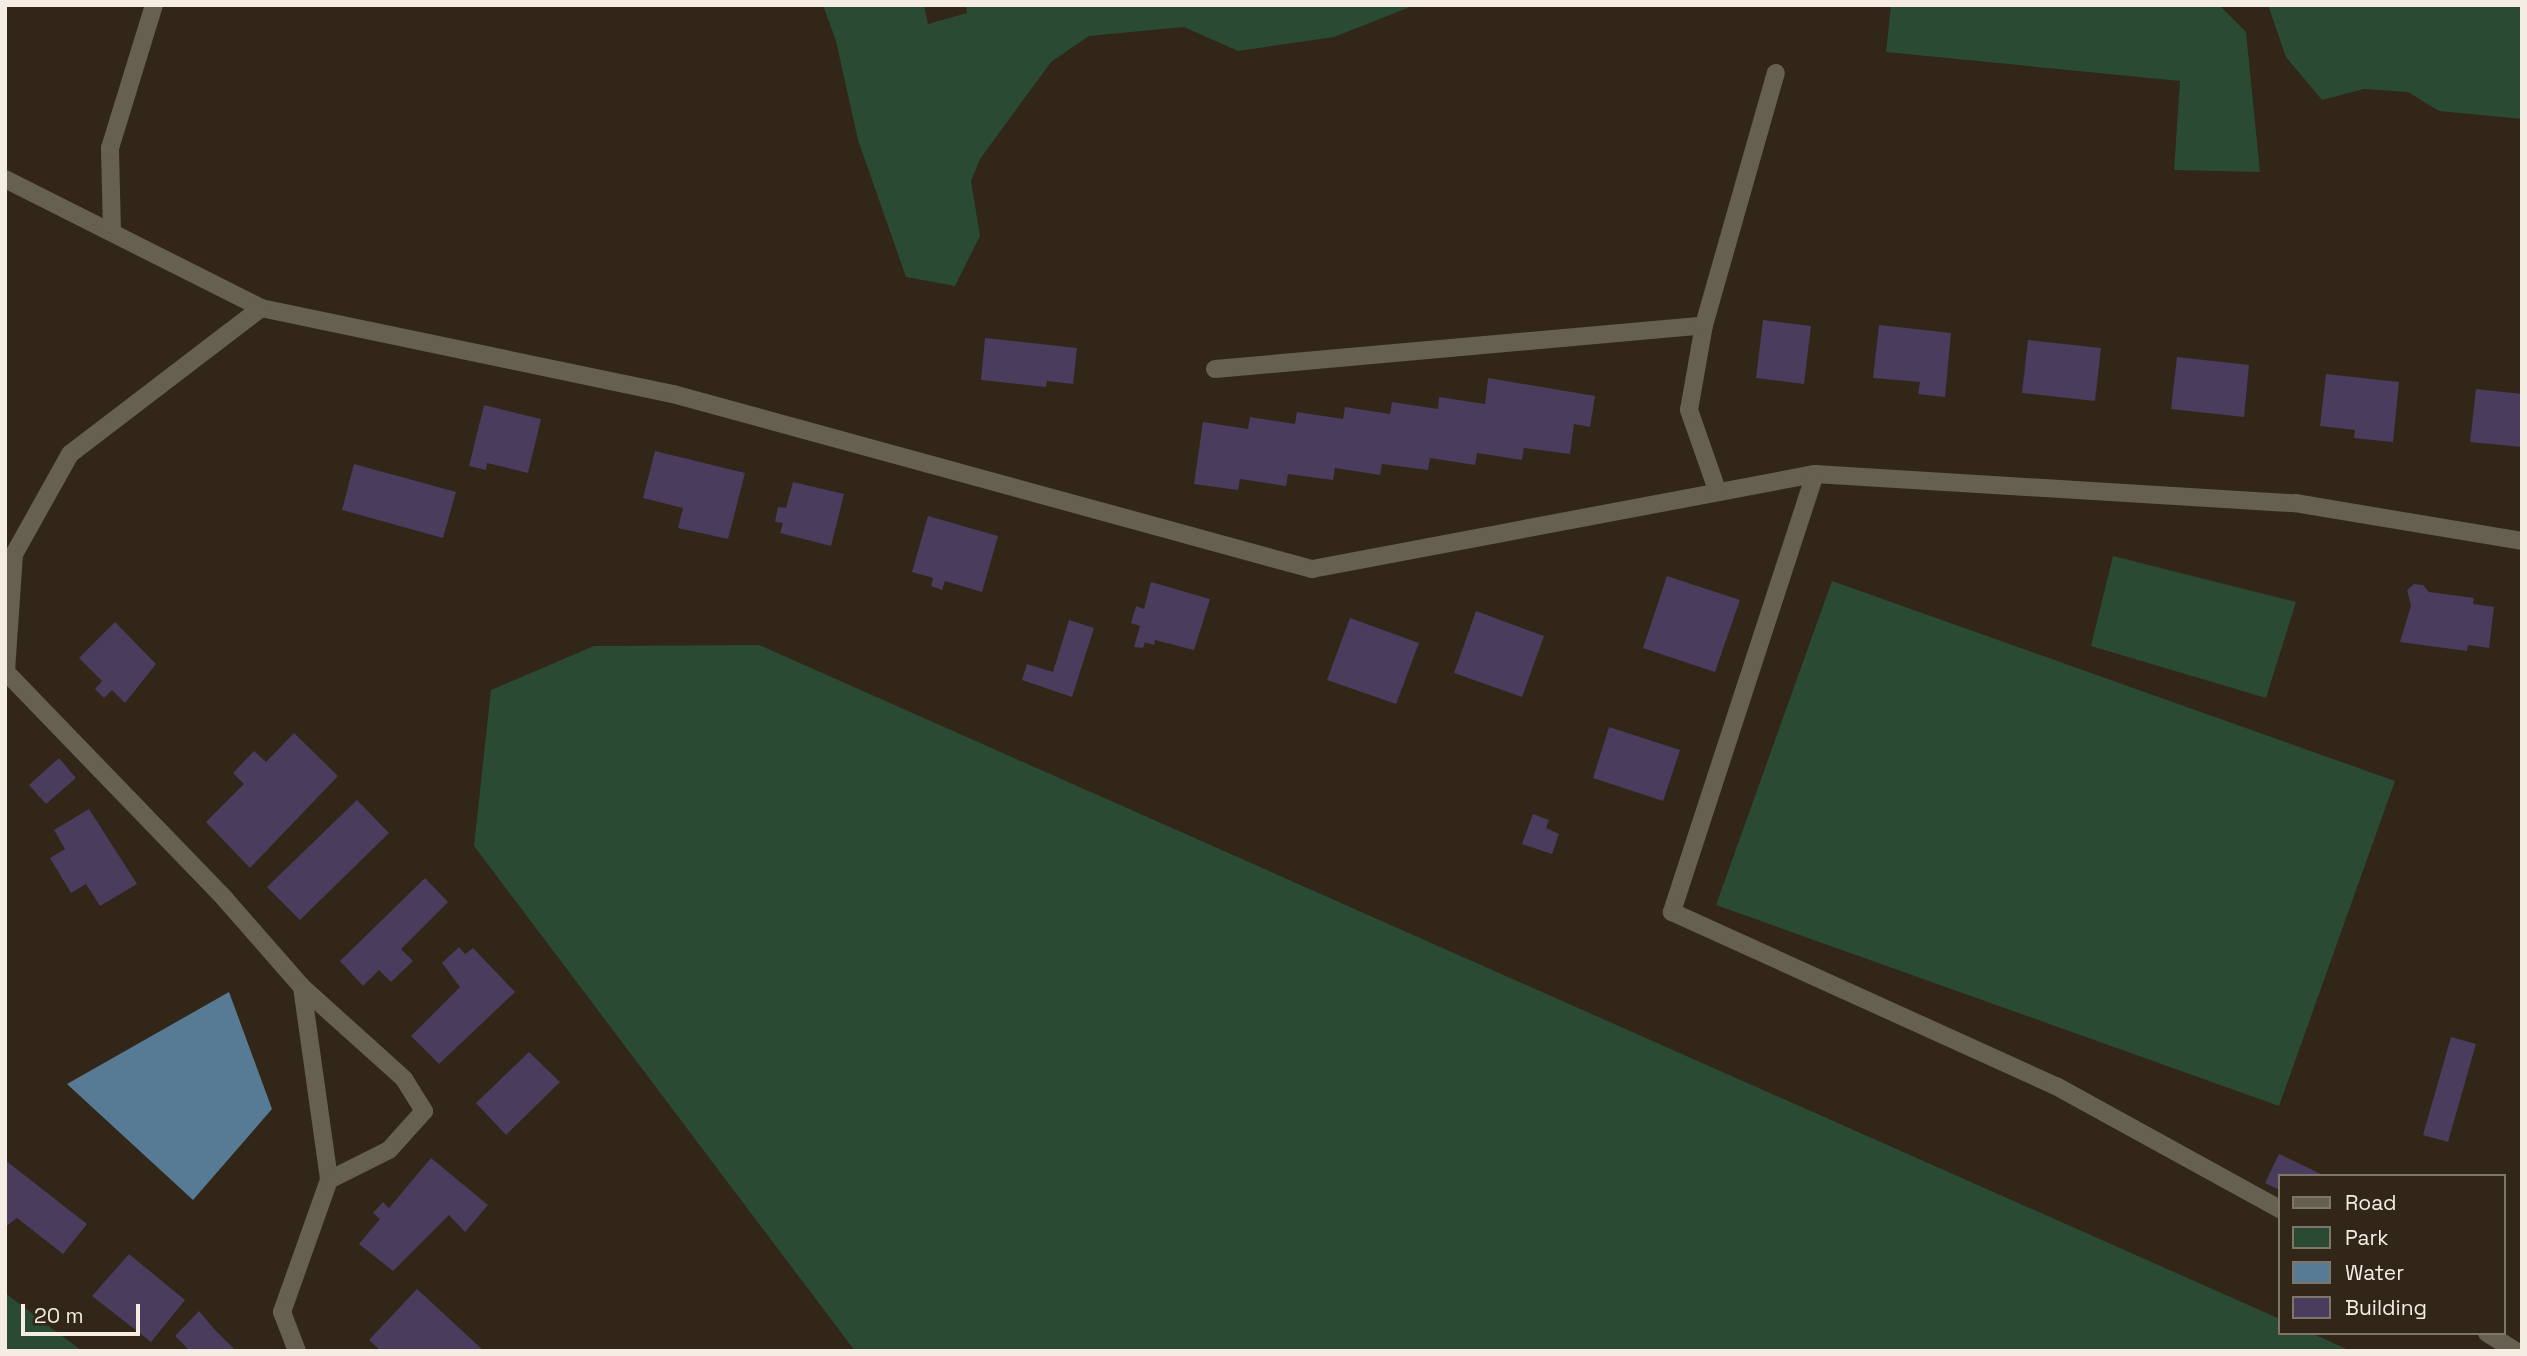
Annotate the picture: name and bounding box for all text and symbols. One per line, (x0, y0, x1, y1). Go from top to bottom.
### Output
legend (2278, 1174, 2506, 1335)
text: Road (2345, 1189, 2397, 1216)
text: Park (2345, 1224, 2389, 1251)
text: Water (2345, 1259, 2404, 1286)
scale bar (24, 1290, 144, 1334)
text: Building (2345, 1294, 2427, 1321)
text: 20 m (34, 1302, 84, 1329)

